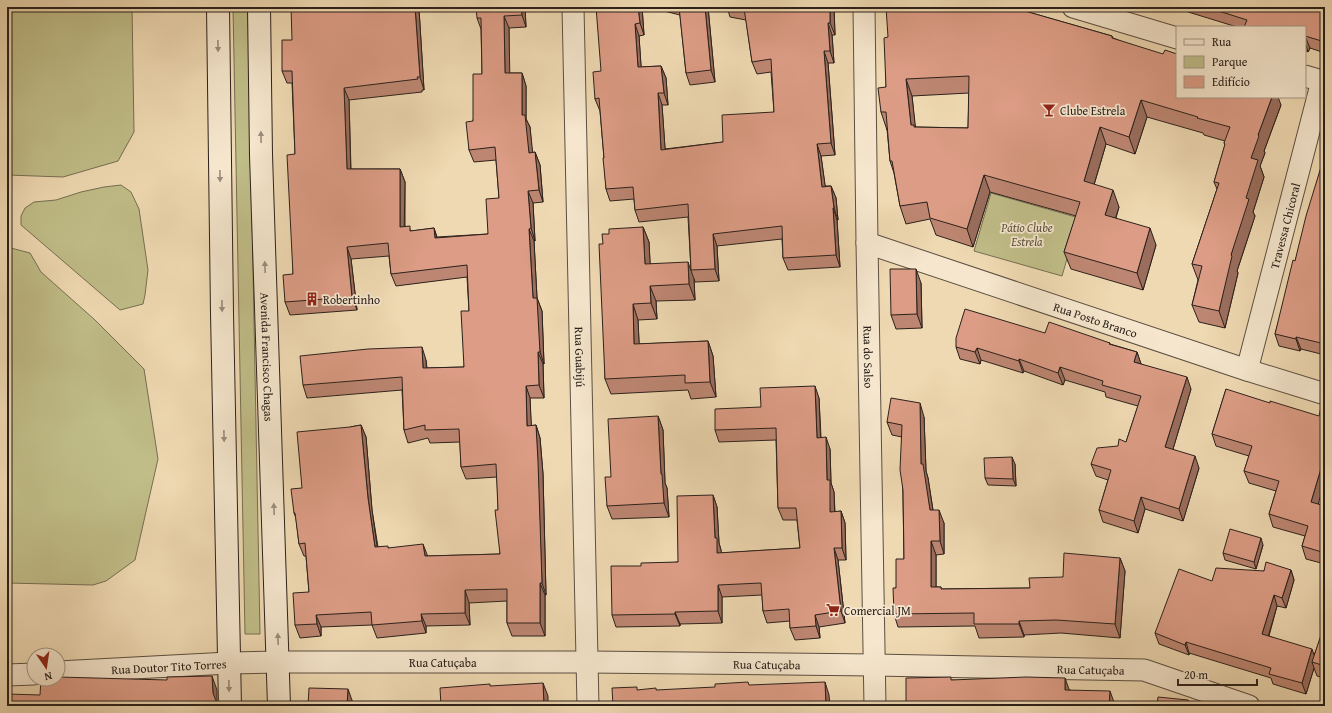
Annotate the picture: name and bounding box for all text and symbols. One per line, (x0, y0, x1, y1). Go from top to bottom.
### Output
legend (1176, 26, 1306, 98)
text: Rua (1212, 33, 1231, 50)
one-way arrow (215, 40, 221, 53)
text: Parque (1212, 53, 1248, 70)
text: Edifício (1212, 73, 1250, 90)
bar icon: Clube Estrela (1041, 102, 1057, 118)
place label: Clube Estrela (1060, 102, 1126, 119)
one-way arrow (258, 130, 264, 143)
one-way arrow (217, 170, 223, 183)
street label: Travessa Chicoral (1265, 180, 1304, 271)
park label: Pátio Clube Estrela (1000, 219, 1053, 250)
one-way arrow (262, 261, 269, 273)
building icon: Robertinho (304, 291, 320, 307)
place label: Robertinho (323, 291, 380, 308)
street label: Avenida Francisco Chagas (257, 292, 278, 422)
street label: Rua Posto Branco (1051, 297, 1140, 341)
one-way arrow (219, 300, 225, 313)
street label: Rua do Salso (860, 325, 878, 388)
street label: Rua Guabijú (571, 327, 590, 388)
one-way arrow (221, 430, 227, 443)
one-way arrow (270, 503, 277, 515)
supermarket icon: Comercial JM (825, 602, 841, 618)
place label: Comercial JM (844, 602, 911, 619)
one-way arrow (275, 632, 281, 645)
north arrow (26, 647, 66, 687)
street label: Rua Catuçaba (409, 654, 477, 671)
street label: Rua Doutor Tito Torres (111, 655, 227, 678)
street label: Rua Catuçaba (733, 655, 801, 673)
street label: Rua Catuçaba (1057, 660, 1125, 678)
scale bar (1178, 661, 1257, 687)
text: 20 m (1184, 666, 1208, 683)
text: N (42, 668, 54, 686)
one-way arrow (226, 680, 232, 693)

